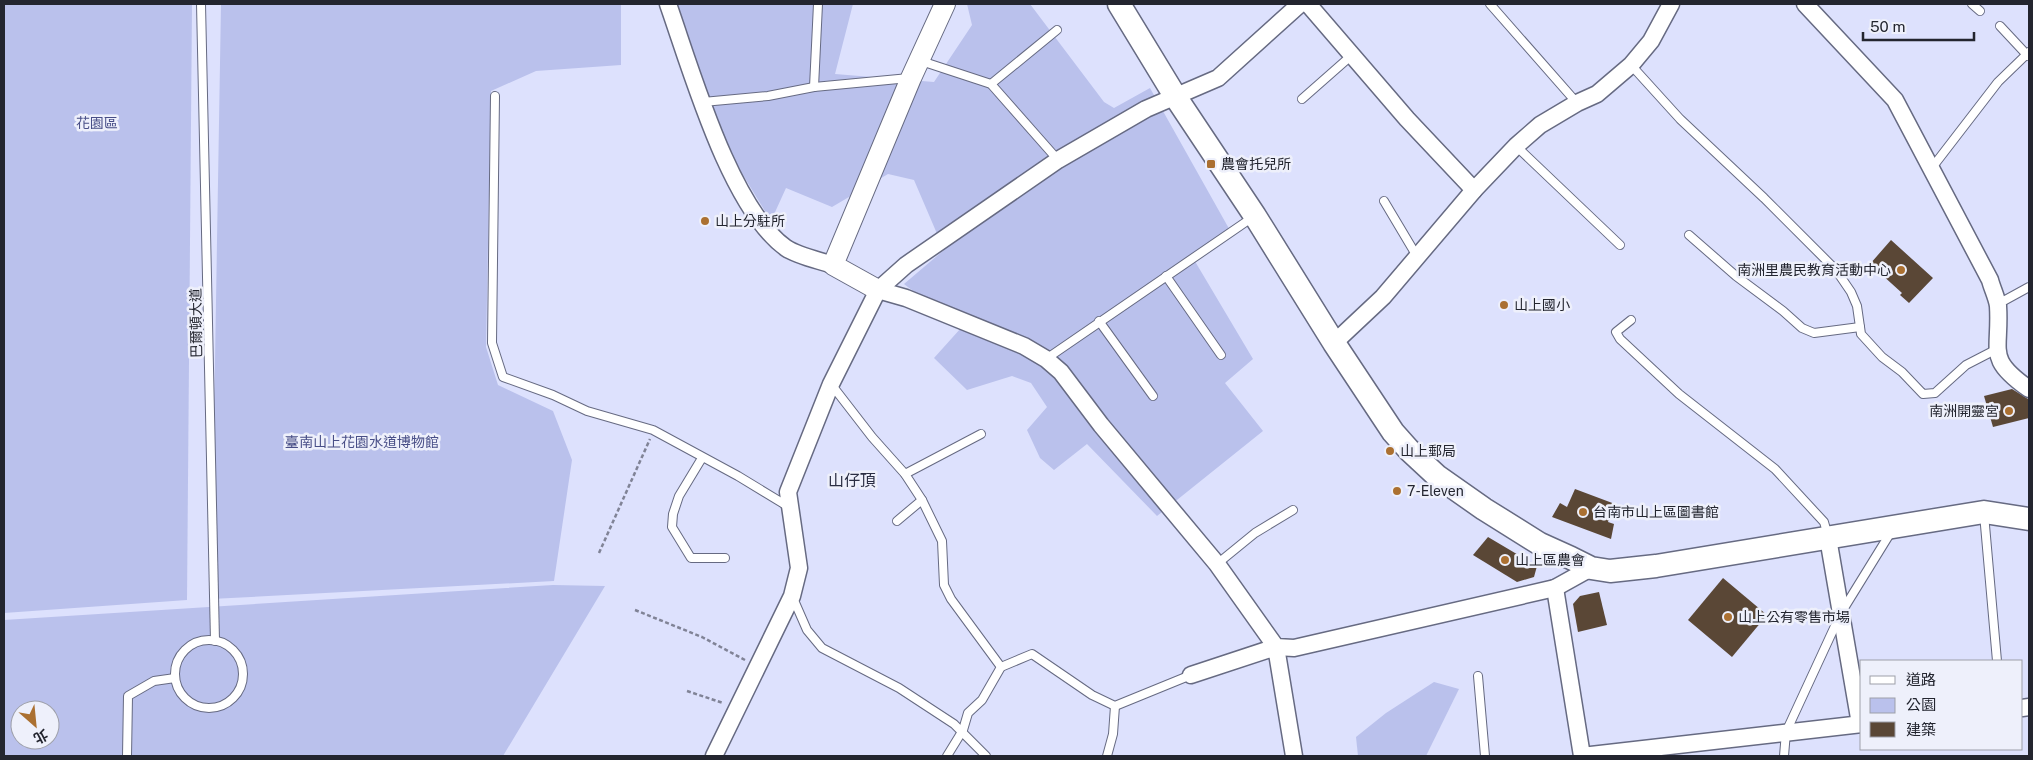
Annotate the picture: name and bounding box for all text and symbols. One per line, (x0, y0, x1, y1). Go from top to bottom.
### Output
scale bar (1863, 10, 1974, 42)
text: 50 m (1870, 18, 1905, 35)
park label: 花園區 (76, 115, 118, 131)
place label: 農會托兒所 (1221, 156, 1291, 172)
marker: 農會托兒所 (1205, 158, 1217, 170)
place label: 山上分駐所 (715, 213, 785, 229)
marker: 山上分駐所 (699, 215, 711, 227)
place label: 南洲里農民教育活動中心 (1737, 262, 1891, 278)
marker: 南洲里農民教育活動中心 (1895, 264, 1907, 276)
street label: 巴爾頓大道 (187, 288, 205, 358)
place label: 山上國小 (1514, 297, 1570, 313)
marker: 山上國小 (1498, 299, 1510, 311)
place label: 南洲開靈宮 (1929, 403, 1999, 419)
marker: 南洲開靈宮 (2003, 405, 2015, 417)
park label: 臺南山上花園水道博物館 (285, 434, 439, 450)
place label: 山上郵局 (1400, 443, 1456, 459)
marker: 山上郵局 (1384, 445, 1396, 457)
district label: 山仔頂 (828, 471, 876, 490)
place label: 7-Eleven (1407, 483, 1464, 499)
marker: 7-Eleven (1391, 485, 1403, 497)
place label: 台南市山上區圖書館 (1593, 504, 1719, 520)
marker: 台南市山上區圖書館 (1577, 506, 1589, 518)
place label: 山上區農會 (1515, 552, 1585, 568)
marker: 山上區農會 (1499, 554, 1511, 566)
place label: 山上公有零售市場 (1738, 609, 1850, 625)
marker: 山上公有零售市場 (1722, 611, 1734, 623)
legend (1860, 660, 2023, 750)
text: 道路 (1906, 671, 1936, 688)
text: 公園 (1906, 696, 1936, 713)
north arrow (10, 700, 60, 750)
text: 建築 (1906, 721, 1936, 738)
text: 北 (31, 726, 51, 747)

